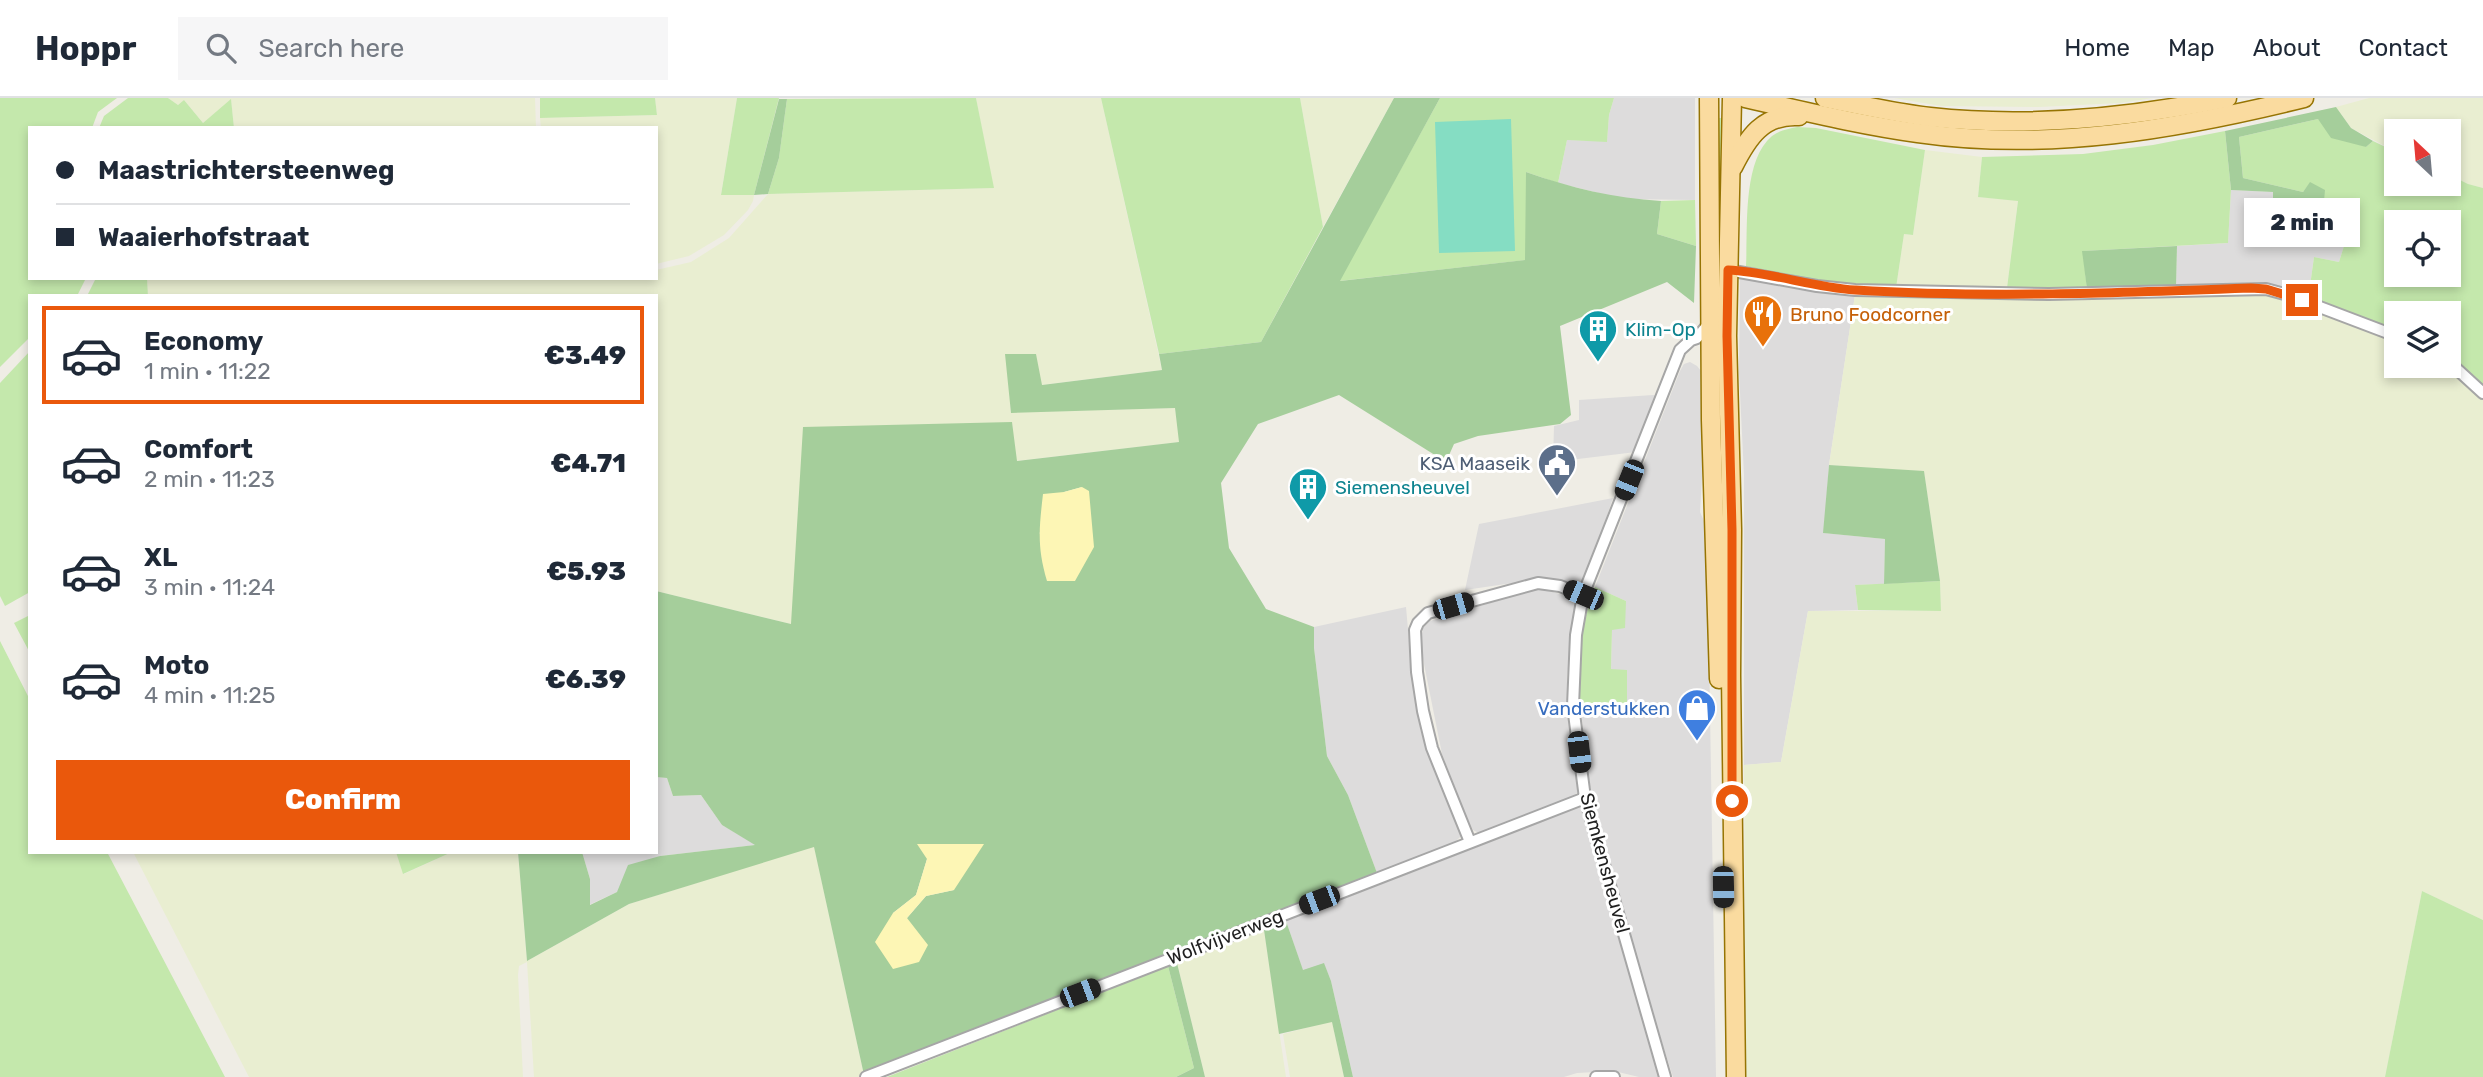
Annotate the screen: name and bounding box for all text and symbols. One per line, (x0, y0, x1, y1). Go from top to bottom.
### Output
search box (178, 17, 668, 80)
text: Hoppr (35, 29, 136, 68)
icon: search (202, 29, 240, 67)
text: Search here (258, 33, 404, 64)
text: Home (2064, 34, 2130, 62)
text: Map (2168, 34, 2215, 62)
text: About (2253, 34, 2321, 62)
text: Contact (2359, 34, 2448, 62)
north arrow (2384, 119, 2460, 196)
map controls (2384, 119, 2461, 378)
text: Maastrichtersteenweg (98, 155, 395, 186)
callout: 2 min (2244, 198, 2360, 248)
text: 2 min (2270, 208, 2334, 236)
button: locate (2384, 210, 2461, 287)
text: Waaierhofstraat (98, 222, 309, 253)
route end (2286, 284, 2318, 316)
restaurant icon: Bruno Foodcorner (1742, 293, 1784, 348)
button: layers (2384, 301, 2461, 378)
place label: Bruno Foodcorner (1790, 303, 1951, 326)
building icon: Klim-Op (1577, 308, 1619, 363)
place label: Klim-Op (1625, 318, 1696, 341)
icon: car (60, 324, 123, 387)
text: Economy (144, 326, 263, 357)
text: €3.49 (544, 340, 626, 371)
text: 1 min · 11:22 (144, 357, 271, 385)
icon: car (60, 432, 123, 495)
text: Comfort (144, 434, 253, 465)
public building icon: KSA Maaseik (1536, 442, 1578, 497)
text: €4.71 (551, 448, 626, 479)
place label: KSA Maaseik (1420, 452, 1530, 475)
car (1612, 457, 1647, 503)
text: 2 min · 11:23 (144, 465, 275, 493)
building icon: Siemensheuvel (1287, 466, 1329, 521)
place label: Siemensheuvel (1335, 476, 1470, 499)
icon: car (60, 540, 123, 603)
text: XL (144, 542, 177, 573)
text: €5.93 (546, 556, 626, 587)
text: 3 min · 11:24 (144, 573, 275, 601)
car (1560, 577, 1607, 613)
car (1430, 590, 1477, 622)
icon: car (60, 648, 123, 711)
text: Moto (144, 650, 209, 681)
text: €6.39 (545, 664, 626, 695)
text: 4 min · 11:25 (144, 681, 275, 709)
shop icon: Vanderstukken (1676, 687, 1718, 742)
place label: Vanderstukken (1538, 697, 1670, 720)
car (1567, 730, 1592, 774)
button: Confirm (56, 760, 630, 840)
route start (1716, 785, 1748, 817)
street label: Siemkensheuvel (1575, 790, 1635, 936)
car (1713, 866, 1734, 908)
car (1296, 883, 1343, 917)
street label: Wolfvijverweg (1164, 904, 1286, 970)
car (1057, 976, 1104, 1010)

